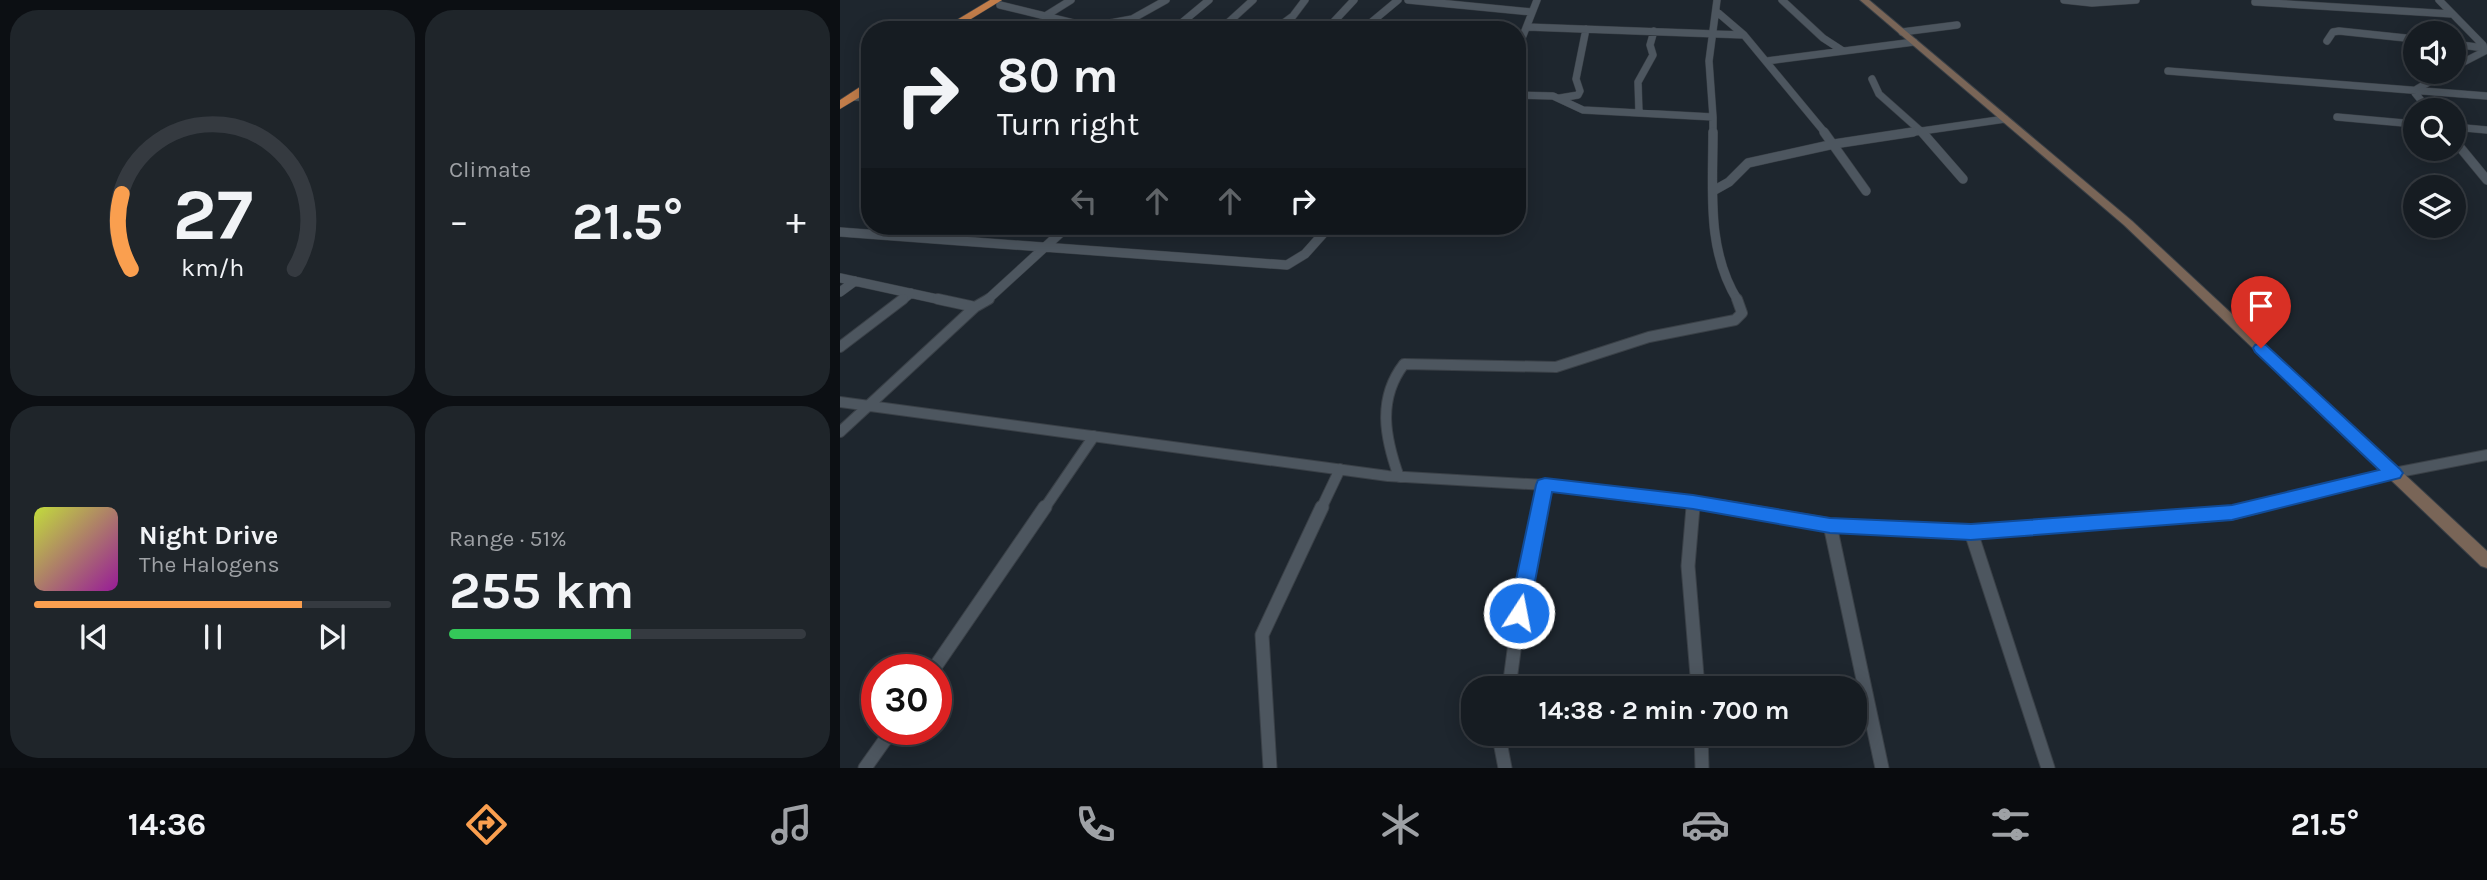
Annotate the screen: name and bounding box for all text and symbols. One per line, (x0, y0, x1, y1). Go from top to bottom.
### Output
map controls (2403, 21, 2466, 238)
button: sound (2403, 21, 2466, 84)
text: 80 m (997, 47, 1119, 104)
icon: right (882, 49, 973, 140)
button: search (2403, 98, 2466, 161)
text: Turn right (997, 106, 1139, 143)
text: Climate (449, 156, 531, 183)
text: 27 (172, 172, 253, 257)
button: layers (2403, 175, 2466, 238)
icon: left (1065, 182, 1103, 220)
icon: ahead (1138, 182, 1176, 220)
icon: ahead (1211, 182, 1249, 220)
icon: right (1284, 182, 1322, 220)
text: 21.5° (572, 191, 683, 252)
text: − (449, 199, 469, 244)
text: + (786, 199, 806, 244)
text: km/h (181, 253, 244, 282)
pin (2231, 276, 2291, 348)
icon: arrive (2242, 287, 2280, 325)
text: Night Drive (139, 520, 278, 551)
text: Range · 51% (449, 525, 567, 552)
text: The Halogens (139, 551, 279, 578)
text: 255 km (449, 560, 634, 621)
position arrow (1482, 576, 1556, 650)
icon: previous (75, 618, 113, 656)
icon: pause (194, 618, 232, 656)
icon: next (313, 618, 351, 656)
speed limit sign: 30 (861, 654, 952, 745)
text: 14:38 · 2 min · 700 m (1538, 695, 1790, 726)
icon: directions (462, 800, 511, 849)
icon: music (767, 800, 816, 849)
icon: phone (1071, 800, 1120, 849)
icon: climate (1376, 800, 1425, 849)
icon: car (1681, 800, 1730, 849)
icon: filters (1986, 800, 2035, 849)
text: 14:36 (128, 806, 206, 843)
text: 21.5° (2290, 806, 2359, 843)

